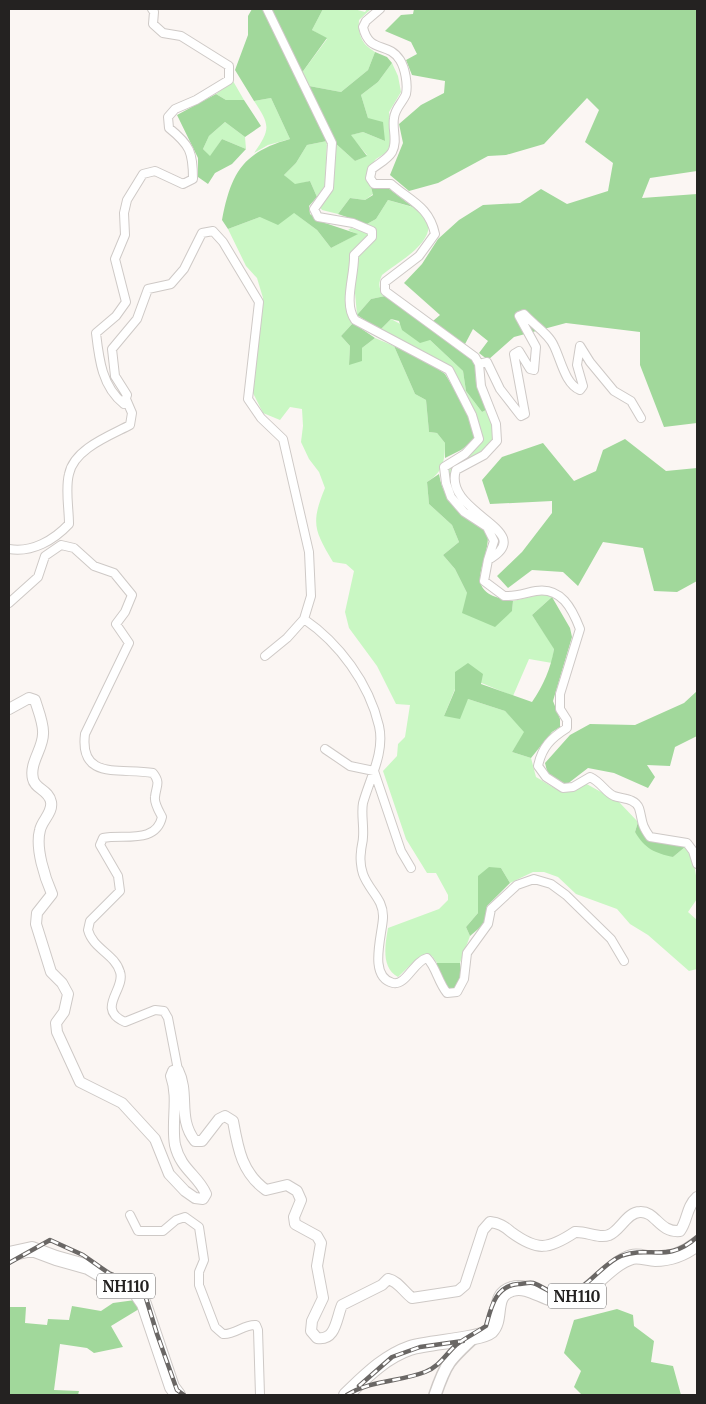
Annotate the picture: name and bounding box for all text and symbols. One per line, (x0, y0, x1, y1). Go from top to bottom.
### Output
road number: NH110 (97, 1274, 155, 1298)
road number: NH110 (548, 1284, 606, 1308)

